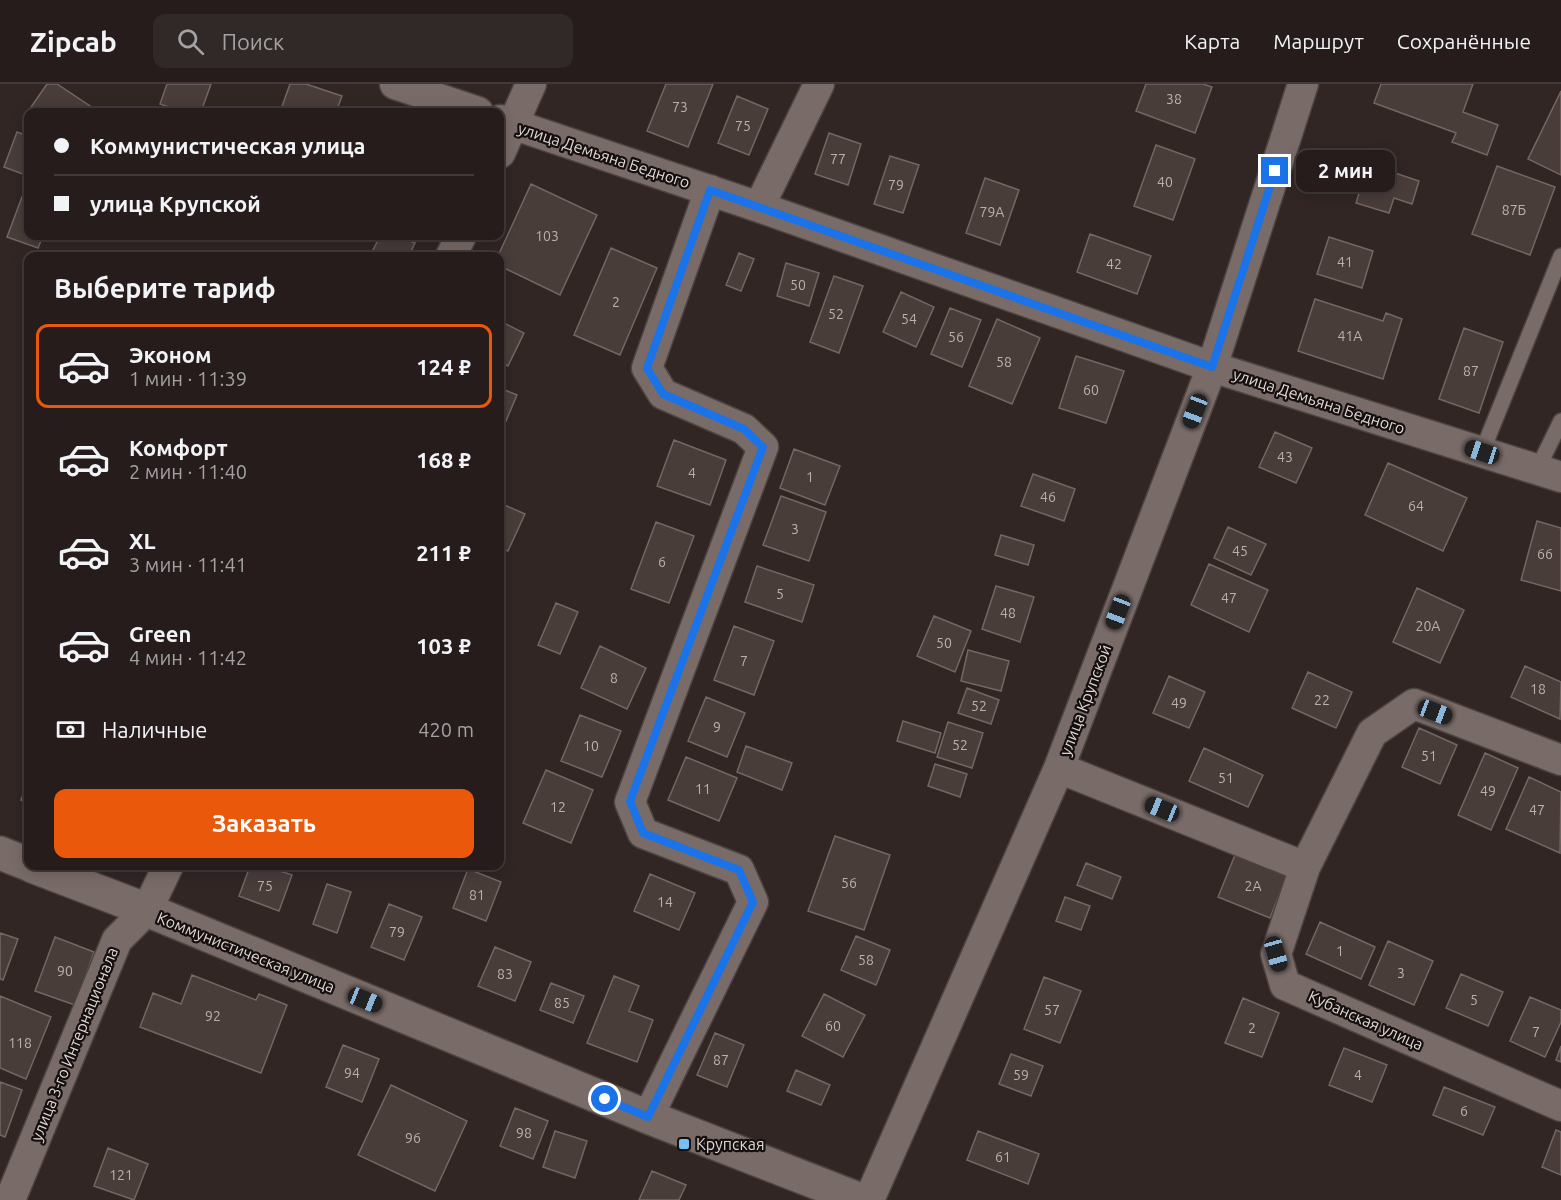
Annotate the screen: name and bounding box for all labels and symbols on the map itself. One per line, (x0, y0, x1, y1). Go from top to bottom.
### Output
house number: 38 (1166, 91, 1182, 107)
house number: 73 (672, 99, 688, 115)
house number: 75 (735, 118, 751, 134)
street label: улица Демьяна Бедного (516, 119, 692, 191)
callout: 2 мин (1296, 150, 1395, 192)
house number: 77 (830, 151, 846, 167)
route end (1261, 157, 1288, 184)
house number: 40 (1157, 174, 1173, 190)
house number: 79 (888, 177, 904, 193)
house number: 87Б (1502, 202, 1526, 218)
house number: 79А (980, 204, 1004, 220)
house number: 103 (535, 228, 559, 244)
house number: 41 (1337, 254, 1353, 270)
house number: 42 (1106, 256, 1122, 272)
house number: 50 (790, 277, 806, 293)
house number: 2 (612, 294, 620, 310)
house number: 52 (828, 306, 844, 322)
house number: 54 (901, 311, 917, 327)
house number: 41А (1338, 328, 1362, 344)
house number: 56 (948, 329, 964, 345)
house number: 58 (996, 354, 1012, 370)
house number: 87 (1463, 363, 1479, 379)
street label: улица Демьяна Бедного (1231, 365, 1407, 437)
house number: 60 (1083, 382, 1099, 398)
car (1180, 391, 1210, 431)
car (1462, 438, 1502, 466)
house number: 43 (1277, 449, 1293, 465)
house number: 4 (688, 465, 696, 481)
house number: 1 (806, 469, 814, 485)
house number: 46 (1040, 489, 1056, 505)
house number: 64 (1408, 498, 1424, 514)
house number: 3 (791, 521, 799, 537)
house number: 45 (1232, 543, 1248, 559)
house number: 66 (1537, 546, 1553, 562)
house number: 6 (658, 554, 666, 570)
house number: 5 (776, 586, 784, 602)
house number: 47 (1221, 590, 1237, 606)
car (1103, 592, 1133, 632)
house number: 48 (1000, 605, 1016, 621)
house number: 20А (1416, 618, 1440, 634)
house number: 50 (936, 635, 952, 651)
street label: улица Крупской (1056, 642, 1114, 758)
house number: 7 (740, 653, 748, 669)
house number: 8 (610, 670, 618, 686)
house number: 18 (1530, 681, 1546, 697)
house number: 22 (1314, 692, 1330, 708)
house number: 49 (1171, 695, 1187, 711)
car (1415, 697, 1455, 727)
house number: 52 (971, 698, 987, 714)
house number: 9 (713, 719, 721, 735)
house number: 52 (952, 737, 968, 753)
house number: 10 (583, 738, 599, 754)
house number: 51 (1421, 748, 1437, 764)
house number: 51 (1218, 770, 1234, 786)
house number: 11 (695, 781, 711, 797)
house number: 49 (1480, 783, 1496, 799)
car (1142, 794, 1182, 824)
house number: 12 (550, 799, 566, 815)
house number: 47 (1529, 802, 1545, 818)
house number: 56 (841, 875, 857, 891)
house number: 75 (257, 878, 273, 894)
house number: 2А (1245, 878, 1262, 894)
house number: 81 (469, 887, 485, 903)
house number: 14 (657, 894, 673, 910)
street label: Коммунистическая улица (154, 908, 338, 996)
house number: 79 (389, 924, 405, 940)
car (1262, 934, 1290, 974)
house number: 1 (1336, 943, 1344, 959)
street label: улица 3-го Интернационала (27, 944, 121, 1144)
house number: 58 (858, 952, 874, 968)
house number: 90 (57, 963, 73, 979)
house number: 3 (1397, 965, 1405, 981)
house number: 83 (497, 966, 513, 982)
car (345, 985, 385, 1015)
street label: Кубанская улица (1306, 987, 1426, 1053)
house number: 5 (1470, 992, 1478, 1008)
house number: 85 (554, 995, 570, 1011)
house number: 57 (1044, 1002, 1060, 1018)
house number: 92 (205, 1008, 221, 1024)
house number: 60 (825, 1018, 841, 1034)
house number: 2 (1248, 1020, 1256, 1036)
house number: 7 (1532, 1024, 1540, 1040)
house number: 118 (8, 1035, 32, 1051)
house number: 87 (713, 1052, 729, 1068)
house number: 94 (344, 1065, 360, 1081)
house number: 59 (1013, 1067, 1029, 1083)
house number: 4 (1354, 1067, 1362, 1083)
route start (591, 1085, 618, 1112)
house number: 6 (1460, 1103, 1468, 1119)
house number: 98 (516, 1125, 532, 1141)
house number: 96 (405, 1130, 421, 1146)
place label: Крупская (696, 1135, 765, 1153)
marker: Крупская (677, 1137, 691, 1151)
house number: 61 (995, 1149, 1011, 1165)
house number: 121 (109, 1167, 133, 1183)

